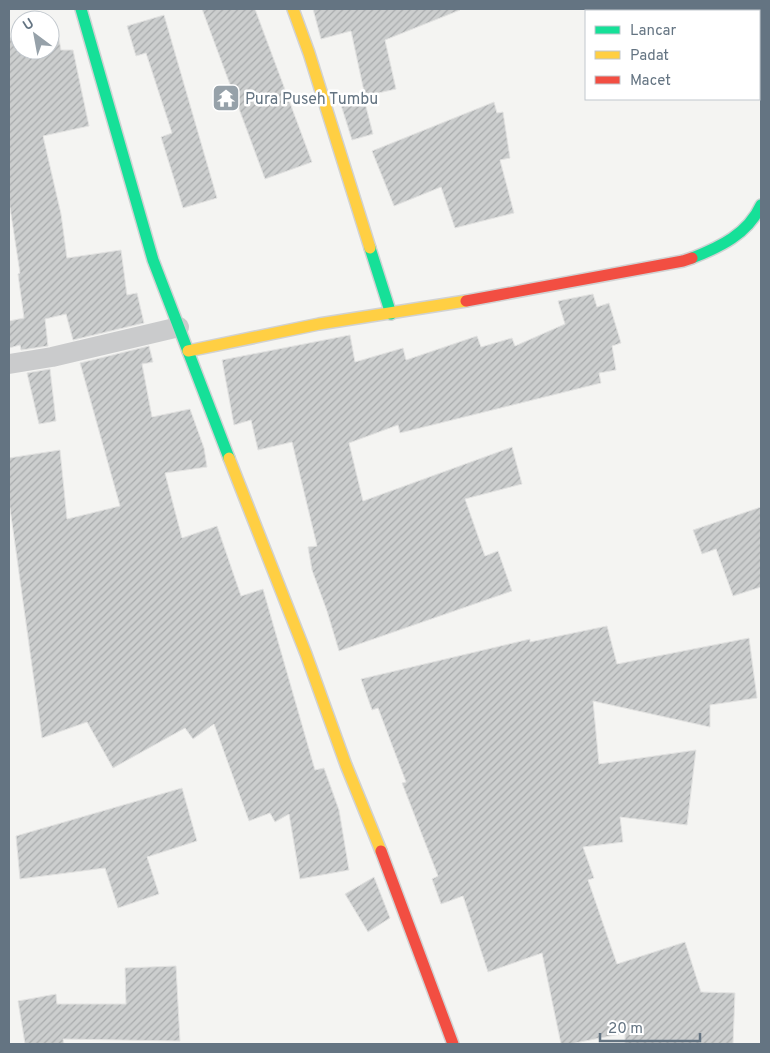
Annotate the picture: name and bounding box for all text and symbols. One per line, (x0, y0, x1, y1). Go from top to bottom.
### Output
north arrow (10, 10, 60, 60)
legend (585, 10, 760, 100)
text: U (20, 15, 38, 35)
text: Lancar (630, 22, 677, 41)
text: Padat (630, 47, 669, 66)
text: Macet (630, 72, 671, 91)
temple icon: Pura Puseh Tumbu (211, 83, 241, 113)
place label: Pura Puseh Tumbu (245, 90, 378, 110)
scale bar (600, 1010, 700, 1042)
text: 20 m (608, 1020, 643, 1039)

